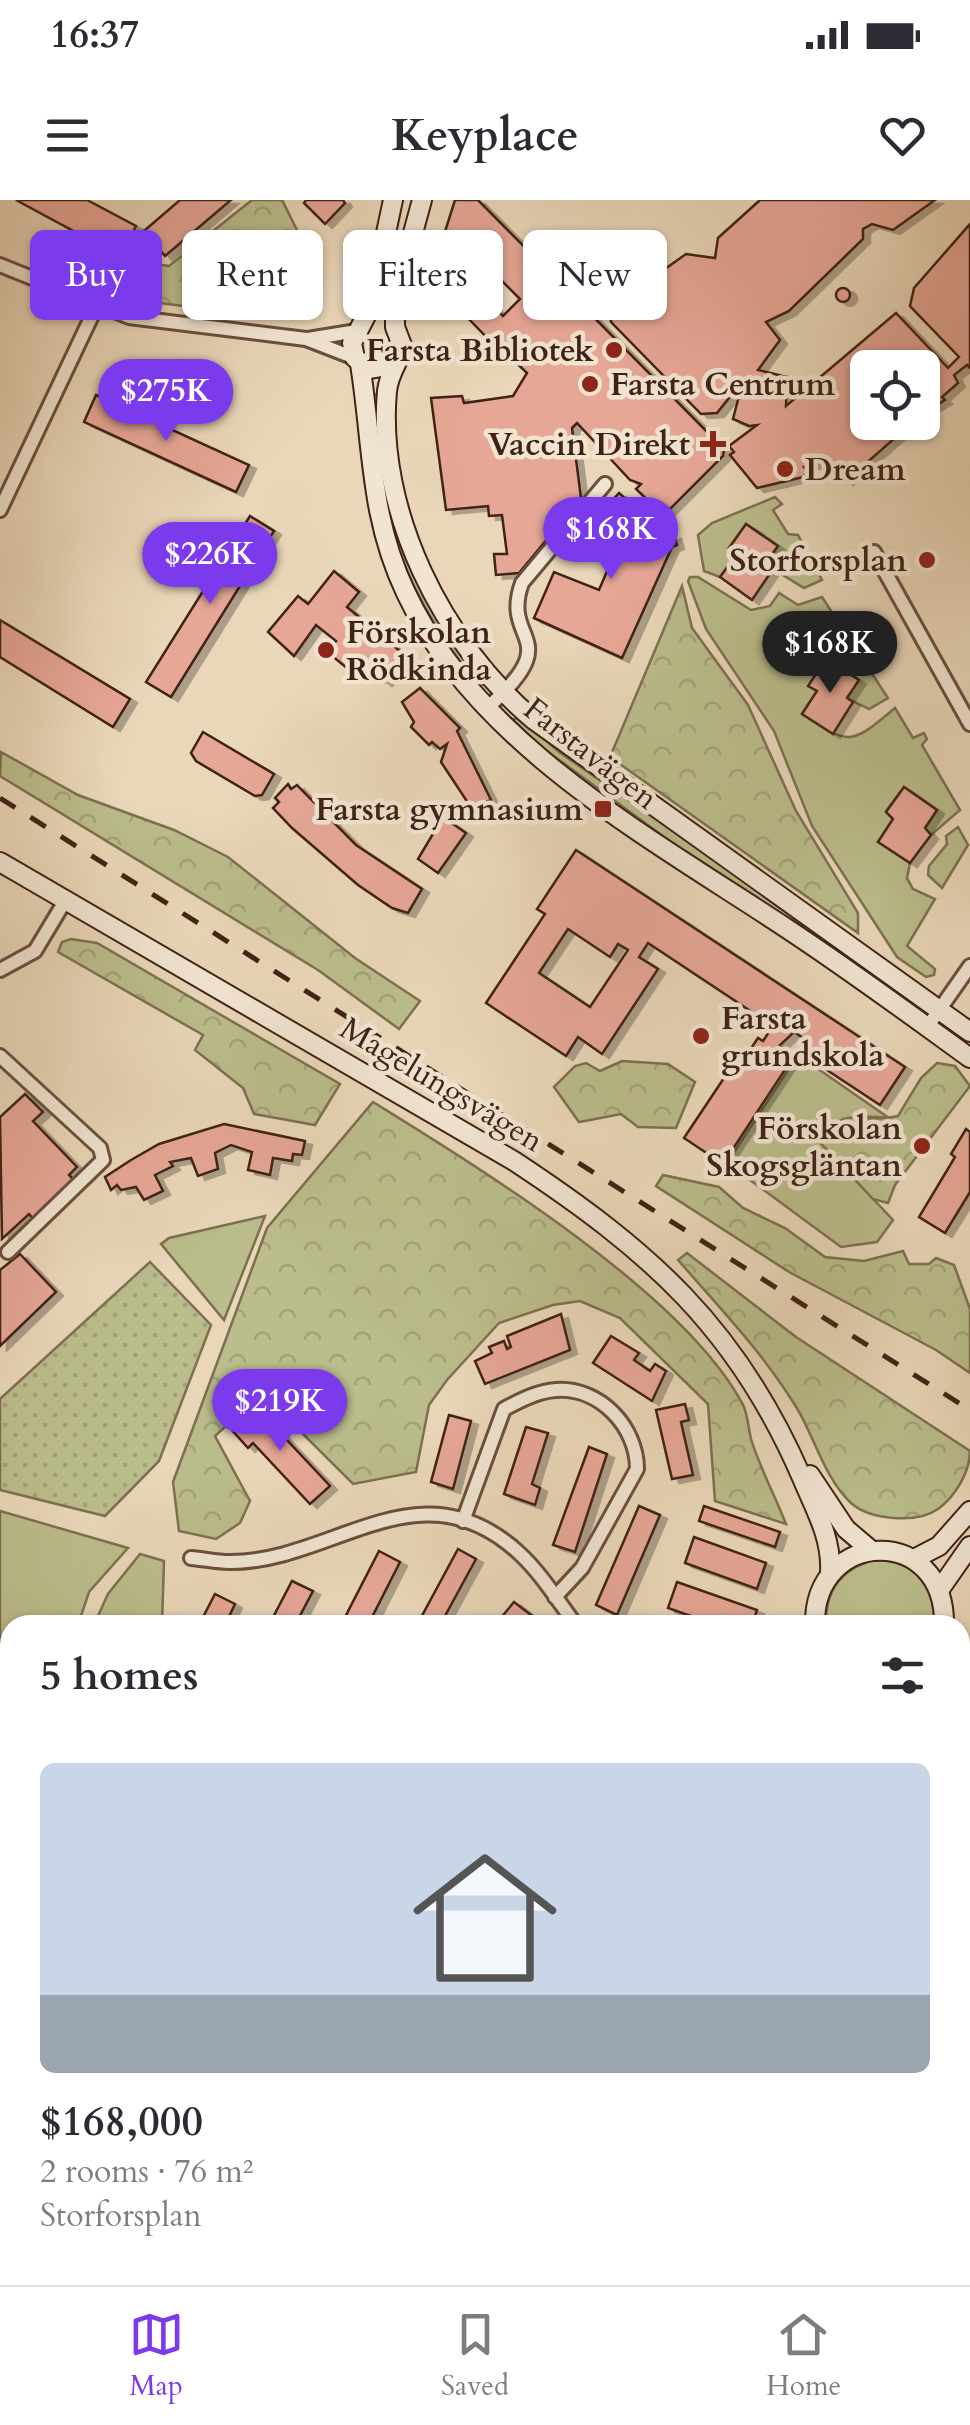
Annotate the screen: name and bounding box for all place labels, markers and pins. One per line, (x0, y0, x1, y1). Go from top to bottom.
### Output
place label: Farsta Bibliotek (366, 329, 594, 373)
marker: Farsta Bibliotek (603, 339, 625, 361)
pin: $275K (96, 359, 236, 444)
place label: Farsta Centrum (610, 363, 836, 407)
marker: Farsta Centrum (579, 373, 601, 395)
place label: Vaccin Direkt (488, 423, 690, 467)
marker: Vaccin Direkt (700, 431, 726, 457)
place label: Dream (805, 448, 906, 492)
marker: Dream (774, 458, 796, 480)
pin: $168K (541, 497, 681, 582)
pin: $226K (140, 522, 280, 607)
place label: Storforsplan (729, 539, 907, 583)
marker: Storforsplan (916, 549, 938, 571)
place label: Förskolan Rödkinda (346, 611, 491, 692)
pin: $168K (760, 611, 900, 696)
marker: Förskolan Rödkinda (315, 639, 337, 661)
place label: Farsta gymnasium (315, 788, 584, 832)
marker: Farsta gymnasium (592, 798, 614, 820)
place label: Farsta grundskola (721, 997, 885, 1078)
marker: Farsta grundskola (690, 1025, 712, 1047)
place label: Förskolan Skogsgläntan (706, 1107, 902, 1188)
marker: Förskolan Skogsgläntan (911, 1135, 933, 1157)
pin: $219K (210, 1369, 350, 1454)

